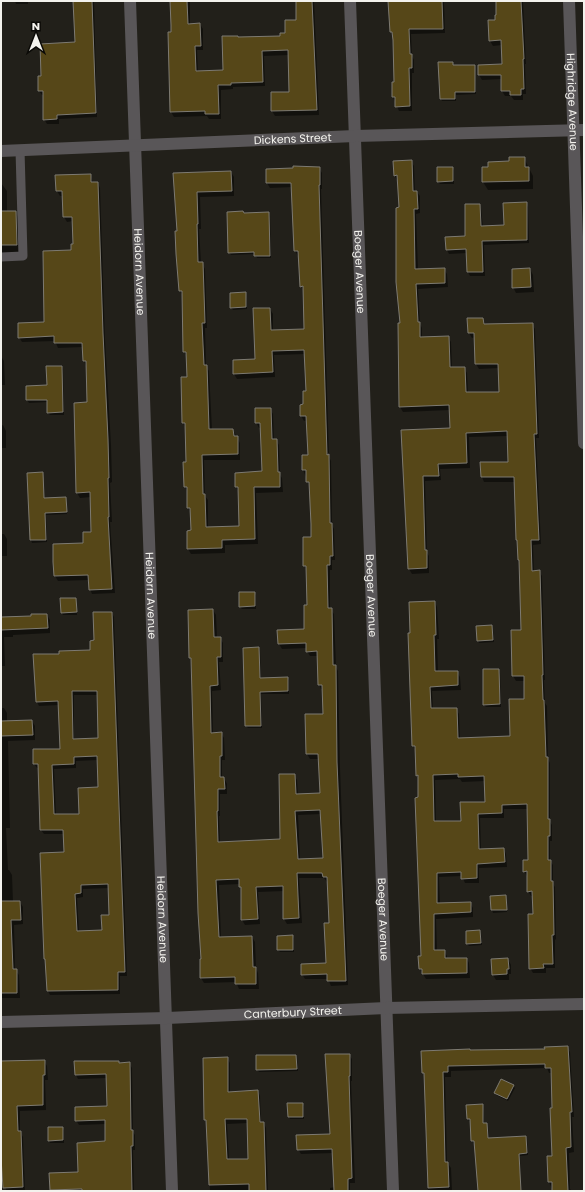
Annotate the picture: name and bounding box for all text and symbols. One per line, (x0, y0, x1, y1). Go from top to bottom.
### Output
north arrow (16, 16, 56, 56)
text: N (32, 18, 40, 34)
street label: Highridge Avenue (563, 53, 582, 151)
street label: Dickens Street (254, 129, 332, 148)
street label: Heidorn Avenue (130, 228, 149, 316)
street label: Boeger Avenue (350, 230, 369, 314)
street label: Heidorn Avenue (141, 552, 161, 640)
street label: Boeger Avenue (362, 554, 381, 638)
street label: Heidorn Avenue (153, 876, 172, 963)
street label: Boeger Avenue (374, 877, 393, 961)
street label: Canterbury Street (244, 1002, 342, 1022)

